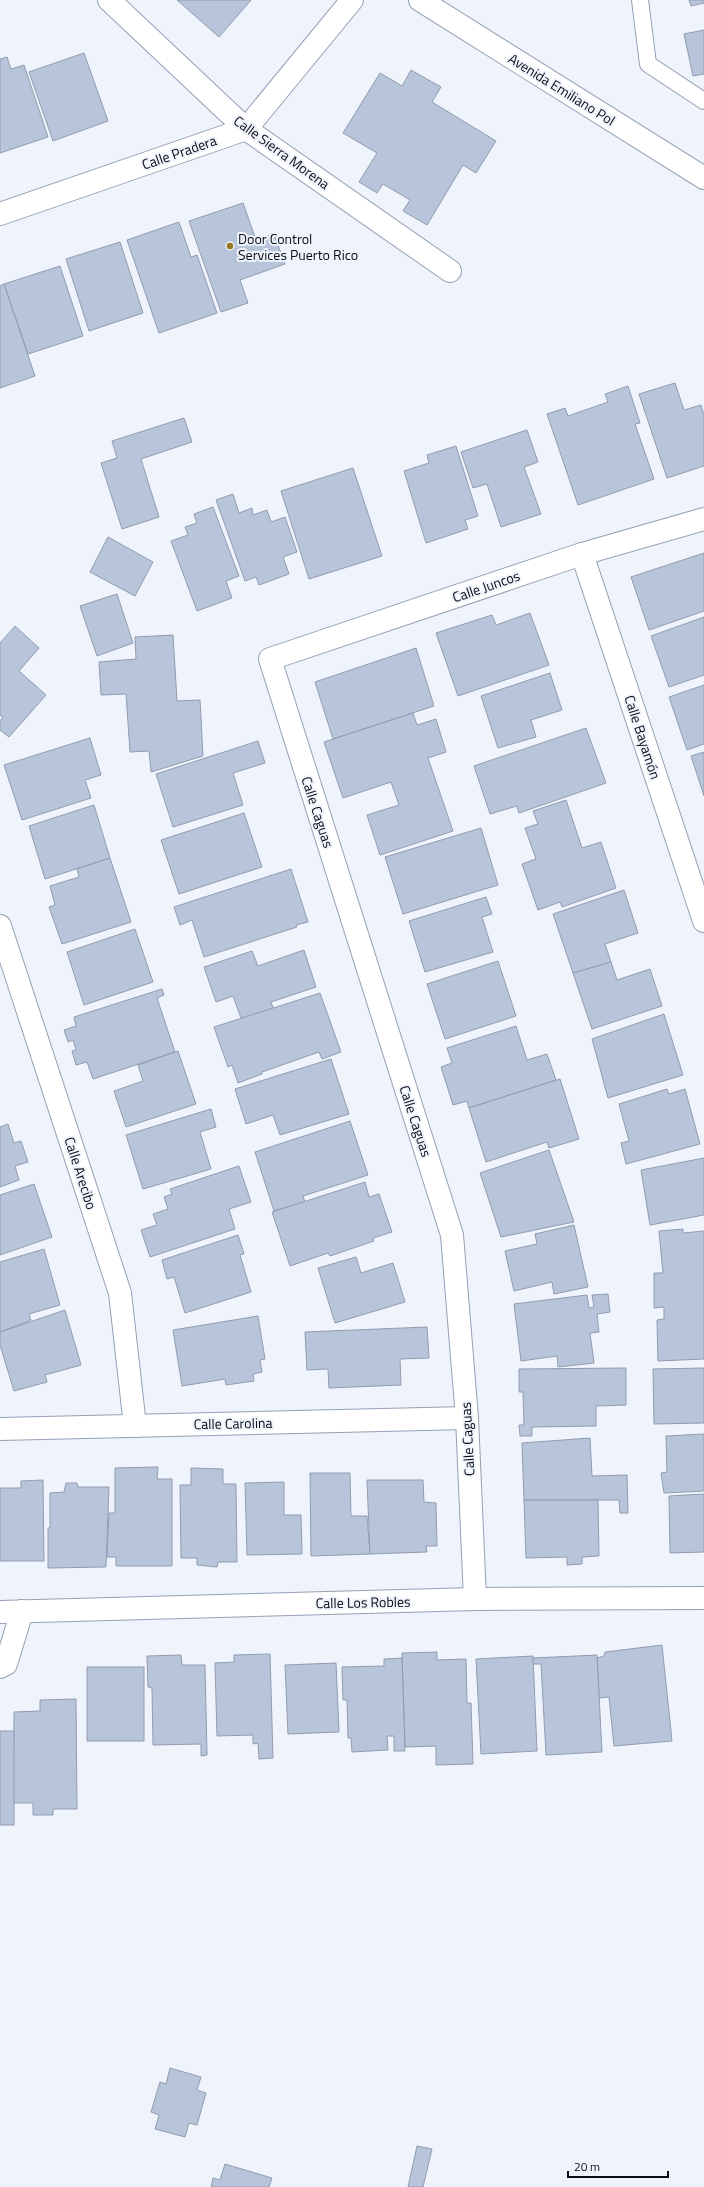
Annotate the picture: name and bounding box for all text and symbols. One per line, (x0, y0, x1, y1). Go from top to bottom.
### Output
street label: Avenida Emiliano Pol (504, 48, 620, 130)
street label: Calle Sierra Morena (230, 110, 334, 194)
street label: Calle Pradera (139, 129, 219, 175)
place label: Door Control Services Puerto Rico (238, 228, 358, 265)
marker: Door Control Services Puerto Rico (225, 241, 235, 251)
street label: Calle Juncos (449, 565, 523, 607)
street label: Calle Bayamón (620, 692, 666, 782)
street label: Calle Caguas (297, 774, 339, 850)
street label: Calle Caguas (395, 1083, 437, 1159)
street label: Calle Arecibo (59, 1134, 103, 1212)
street label: Calle Caguas (455, 1401, 479, 1477)
street label: Calle Carolina (193, 1412, 273, 1434)
street label: Calle Los Robles (315, 1591, 411, 1613)
scale bar (568, 2153, 668, 2179)
text: 20 m (574, 2157, 600, 2176)

